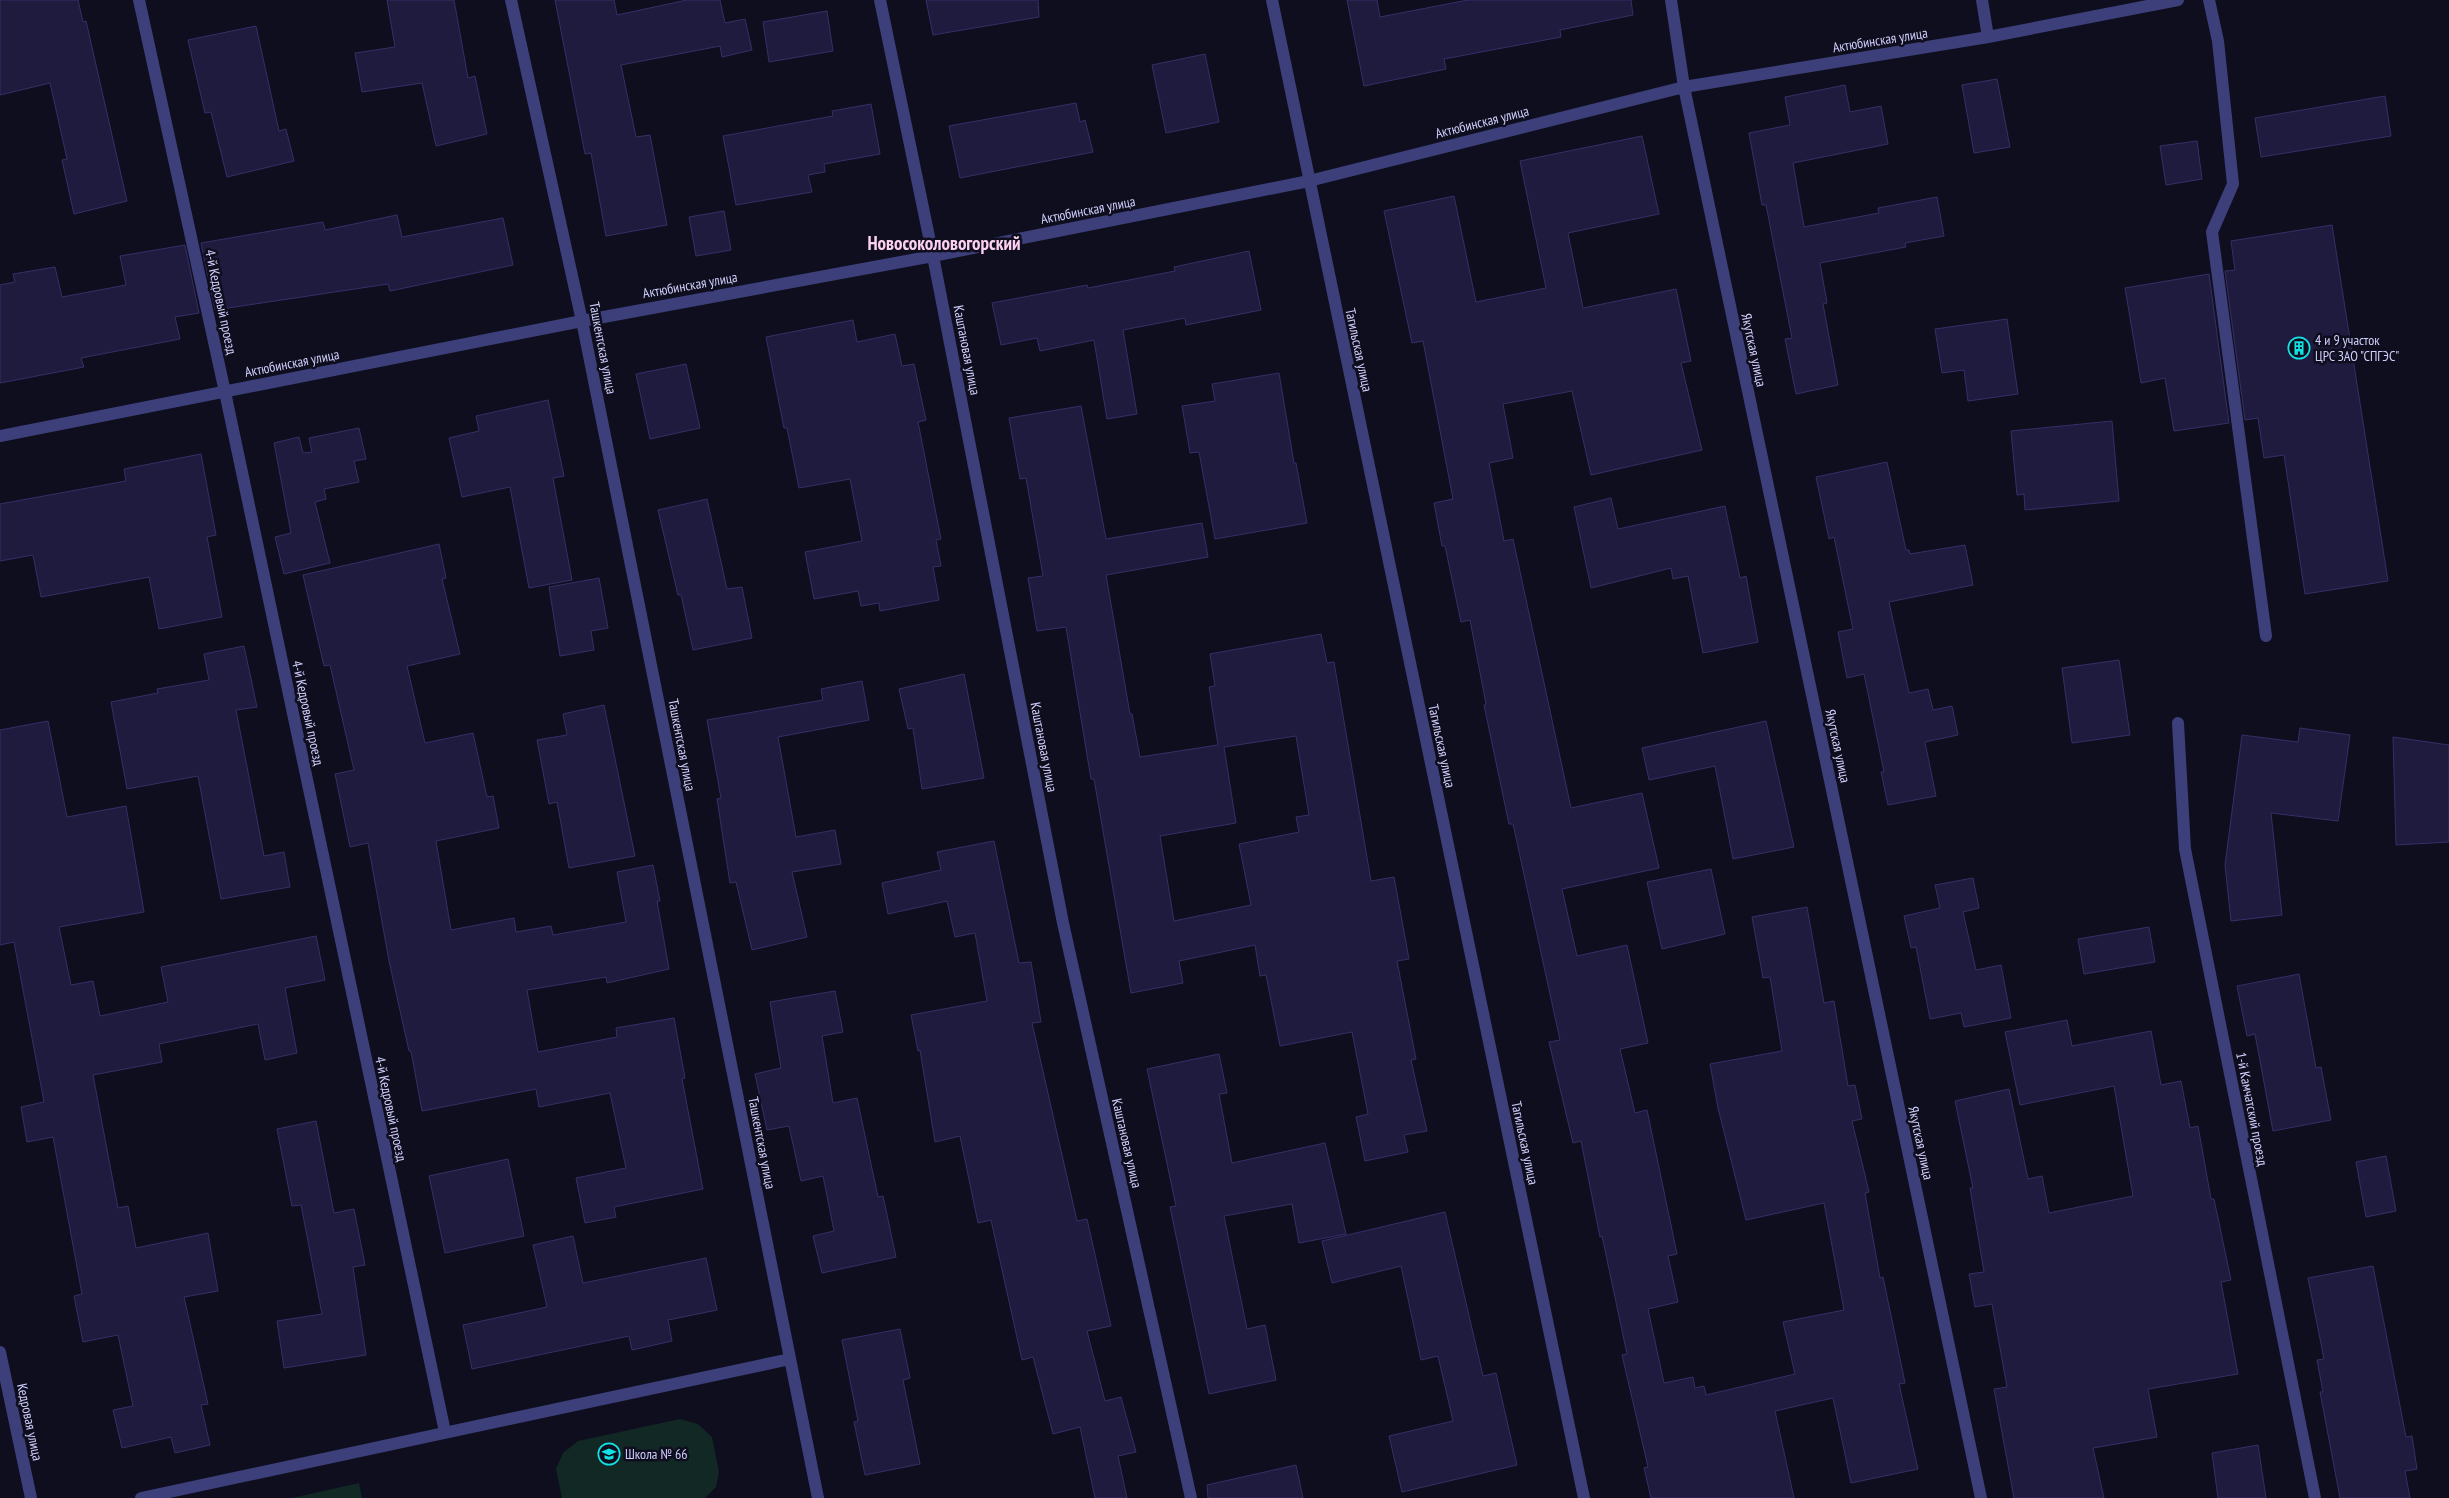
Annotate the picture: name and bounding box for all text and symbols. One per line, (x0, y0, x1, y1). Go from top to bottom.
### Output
street label: Актюбинская улица (1831, 24, 1929, 56)
street label: Актюбинская улица (1433, 102, 1531, 142)
street label: Актюбинская улица (1039, 192, 1137, 228)
district label: Новосоколовогорский (867, 231, 1021, 255)
street label: 4-й Кедровый проезд (201, 248, 241, 356)
street label: Актюбинская улица (641, 268, 739, 302)
street label: Ташкентская улица (585, 300, 621, 396)
street label: Каштановая улица (949, 303, 985, 397)
street label: Тагильская улица (1341, 307, 1377, 393)
street label: Якутская улица (1737, 312, 1771, 388)
place label: 4 и 9 участок ЦРС ЗАО "СПГЭС" (2315, 331, 2399, 365)
building icon: 4 и 9 участок ЦРС ЗАО "СПГЭС" (2287, 336, 2311, 360)
street label: Актюбинская улица (243, 345, 341, 381)
street label: 4-й Кедровый проезд (288, 659, 328, 767)
street label: Ташкентская улица (664, 697, 700, 793)
street label: Каштановая улица (1026, 700, 1062, 794)
street label: Тагильская улица (1424, 703, 1460, 789)
street label: Якутская улица (1821, 708, 1855, 784)
street label: 1-й Камчатский проезд (2232, 1051, 2272, 1167)
street label: 4-й Кедровый проезд (371, 1055, 411, 1163)
street label: Ташкентская улица (744, 1095, 780, 1191)
street label: Каштановая улица (1108, 1096, 1146, 1190)
street label: Тагильская улица (1507, 1100, 1543, 1186)
street label: Якутская улица (1904, 1105, 1938, 1181)
street label: Кедровая улица (13, 1382, 47, 1462)
school or university icon: Школа № 66 (597, 1442, 621, 1466)
place label: Школа № 66 (625, 1445, 688, 1463)

